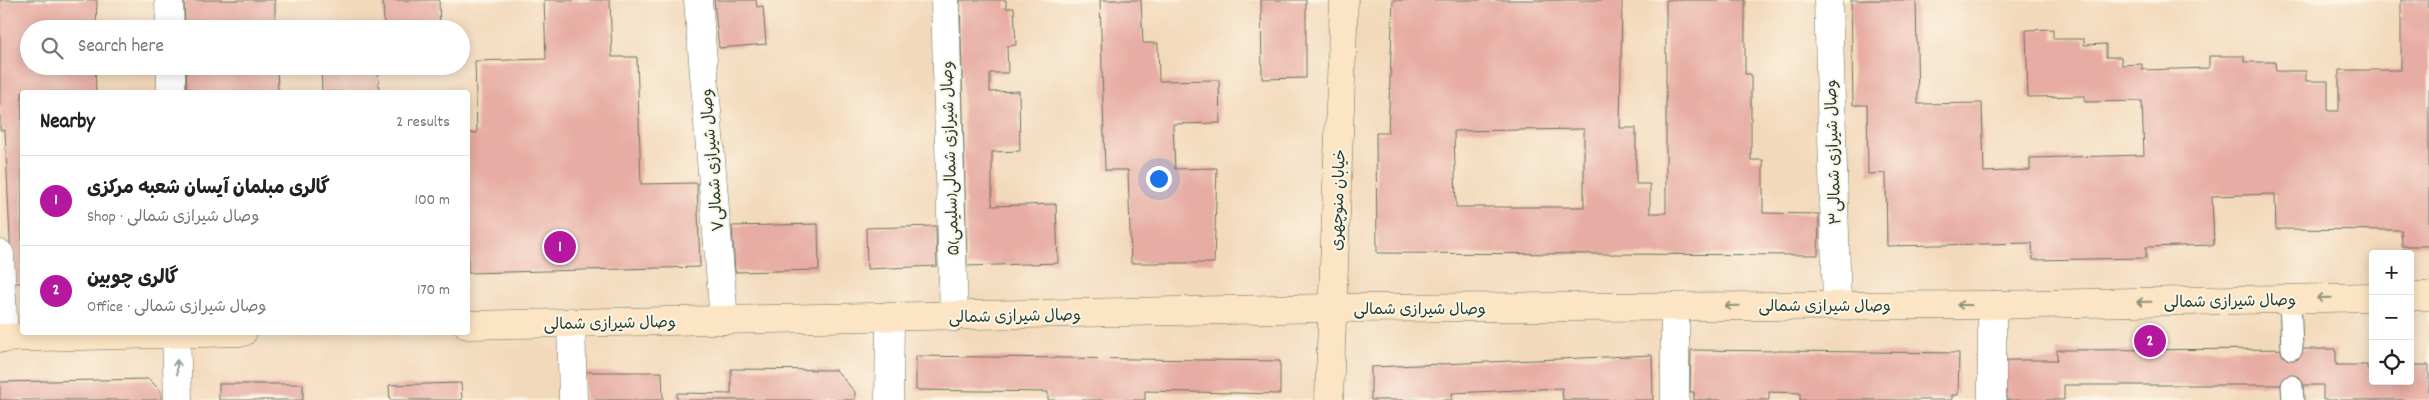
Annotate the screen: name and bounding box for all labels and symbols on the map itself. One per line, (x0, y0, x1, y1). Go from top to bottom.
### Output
street label: ۵وصال شیرازی شمالی(سلیمی) (937, 60, 966, 256)
street label: وصال شیرازی شمالی۳ (1820, 79, 1849, 225)
street label: وصال شیرازی شمالی۷ (696, 87, 731, 233)
street label: خیابان منوچهری (1326, 149, 1353, 251)
your location (1146, 166, 1172, 192)
pin: 1 (544, 228, 576, 266)
street label: وصال شیرازی شمالی (2163, 290, 2297, 315)
one-way arrow (2316, 293, 2332, 303)
street label: وصال شیرازی شمالی (1759, 296, 1891, 319)
one-way arrow (2136, 297, 2152, 306)
street label: وصال شیرازی شمالی (1354, 299, 1486, 322)
one-way arrow (1956, 300, 1972, 310)
one-way arrow (1724, 301, 1740, 311)
street label: وصال شیرازی شمالی (948, 305, 1082, 330)
street label: وصال شیرازی شمالی (543, 312, 677, 337)
pin: 2 (2134, 322, 2166, 360)
one-way arrow (172, 360, 182, 376)

